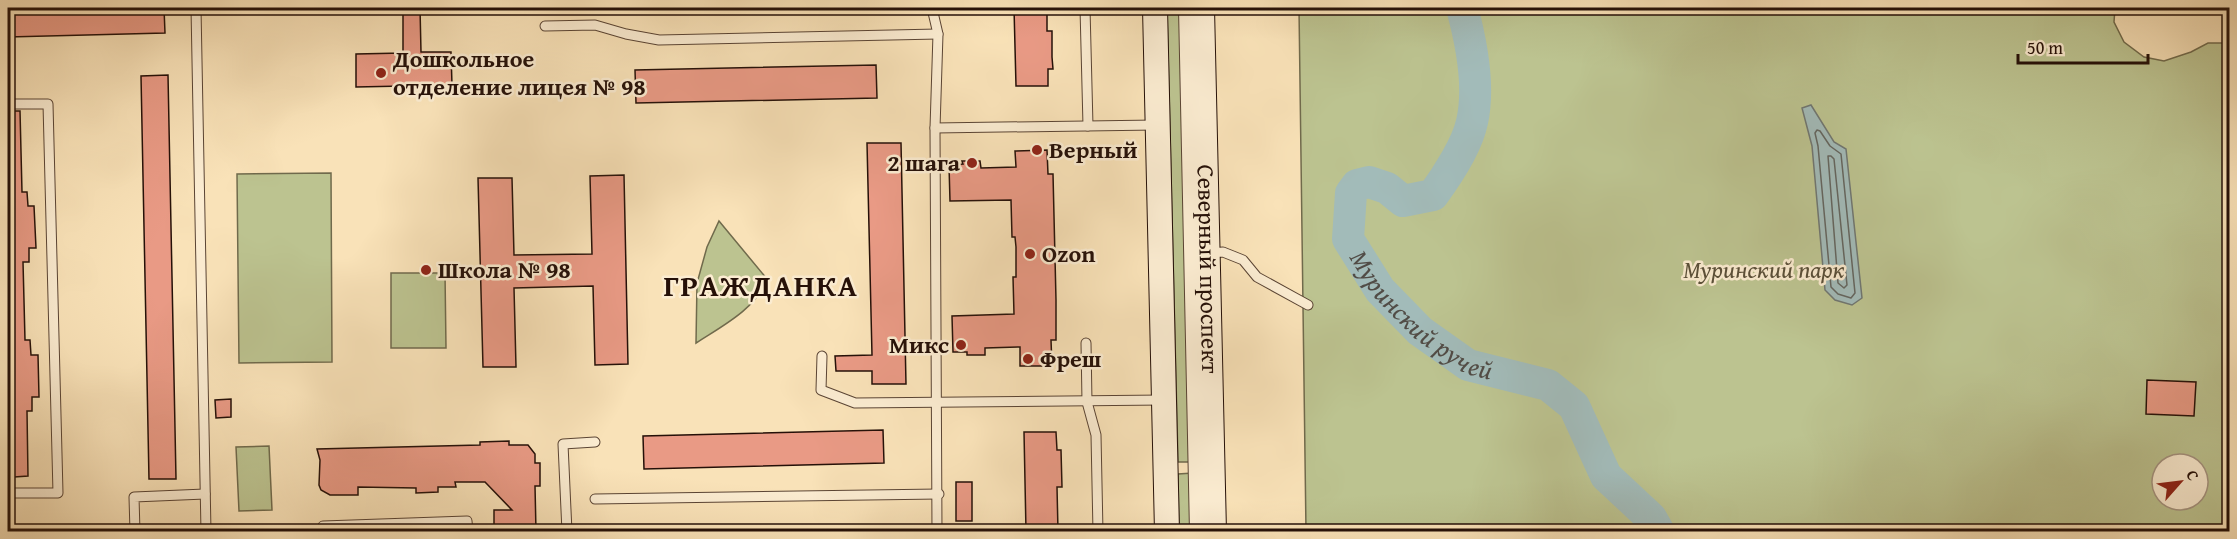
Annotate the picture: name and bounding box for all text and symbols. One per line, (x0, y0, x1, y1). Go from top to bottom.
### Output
scale bar (2018, 27, 2148, 65)
text: 50 m (2027, 34, 2063, 61)
place label: Дошкольное отделение лицея № 98 (392, 41, 646, 104)
marker: Дошкольное отделение лицея № 98 (374, 66, 388, 80)
place label: Верный (1049, 132, 1138, 167)
marker: Верный (1030, 143, 1044, 157)
place label: 2 шага (887, 145, 961, 180)
marker: 2 шага (965, 156, 979, 170)
street label: Северный проспект (1189, 164, 1228, 374)
place label: Ozon (1042, 236, 1096, 271)
water label: Муринский ручей (1340, 242, 1497, 390)
marker: Ozon (1023, 247, 1037, 261)
place label: Школа № 98 (438, 252, 571, 287)
park label: Муринский парк (1683, 252, 1845, 287)
marker: Школа № 98 (419, 263, 433, 277)
district label: ГРАЖДАНКА (664, 263, 858, 307)
place label: Микс (889, 327, 949, 362)
marker: Микс (954, 338, 968, 352)
place label: Фреш (1040, 341, 1102, 376)
marker: Фреш (1021, 352, 1035, 366)
north arrow (2150, 452, 2210, 512)
text: С (2181, 465, 2206, 485)

